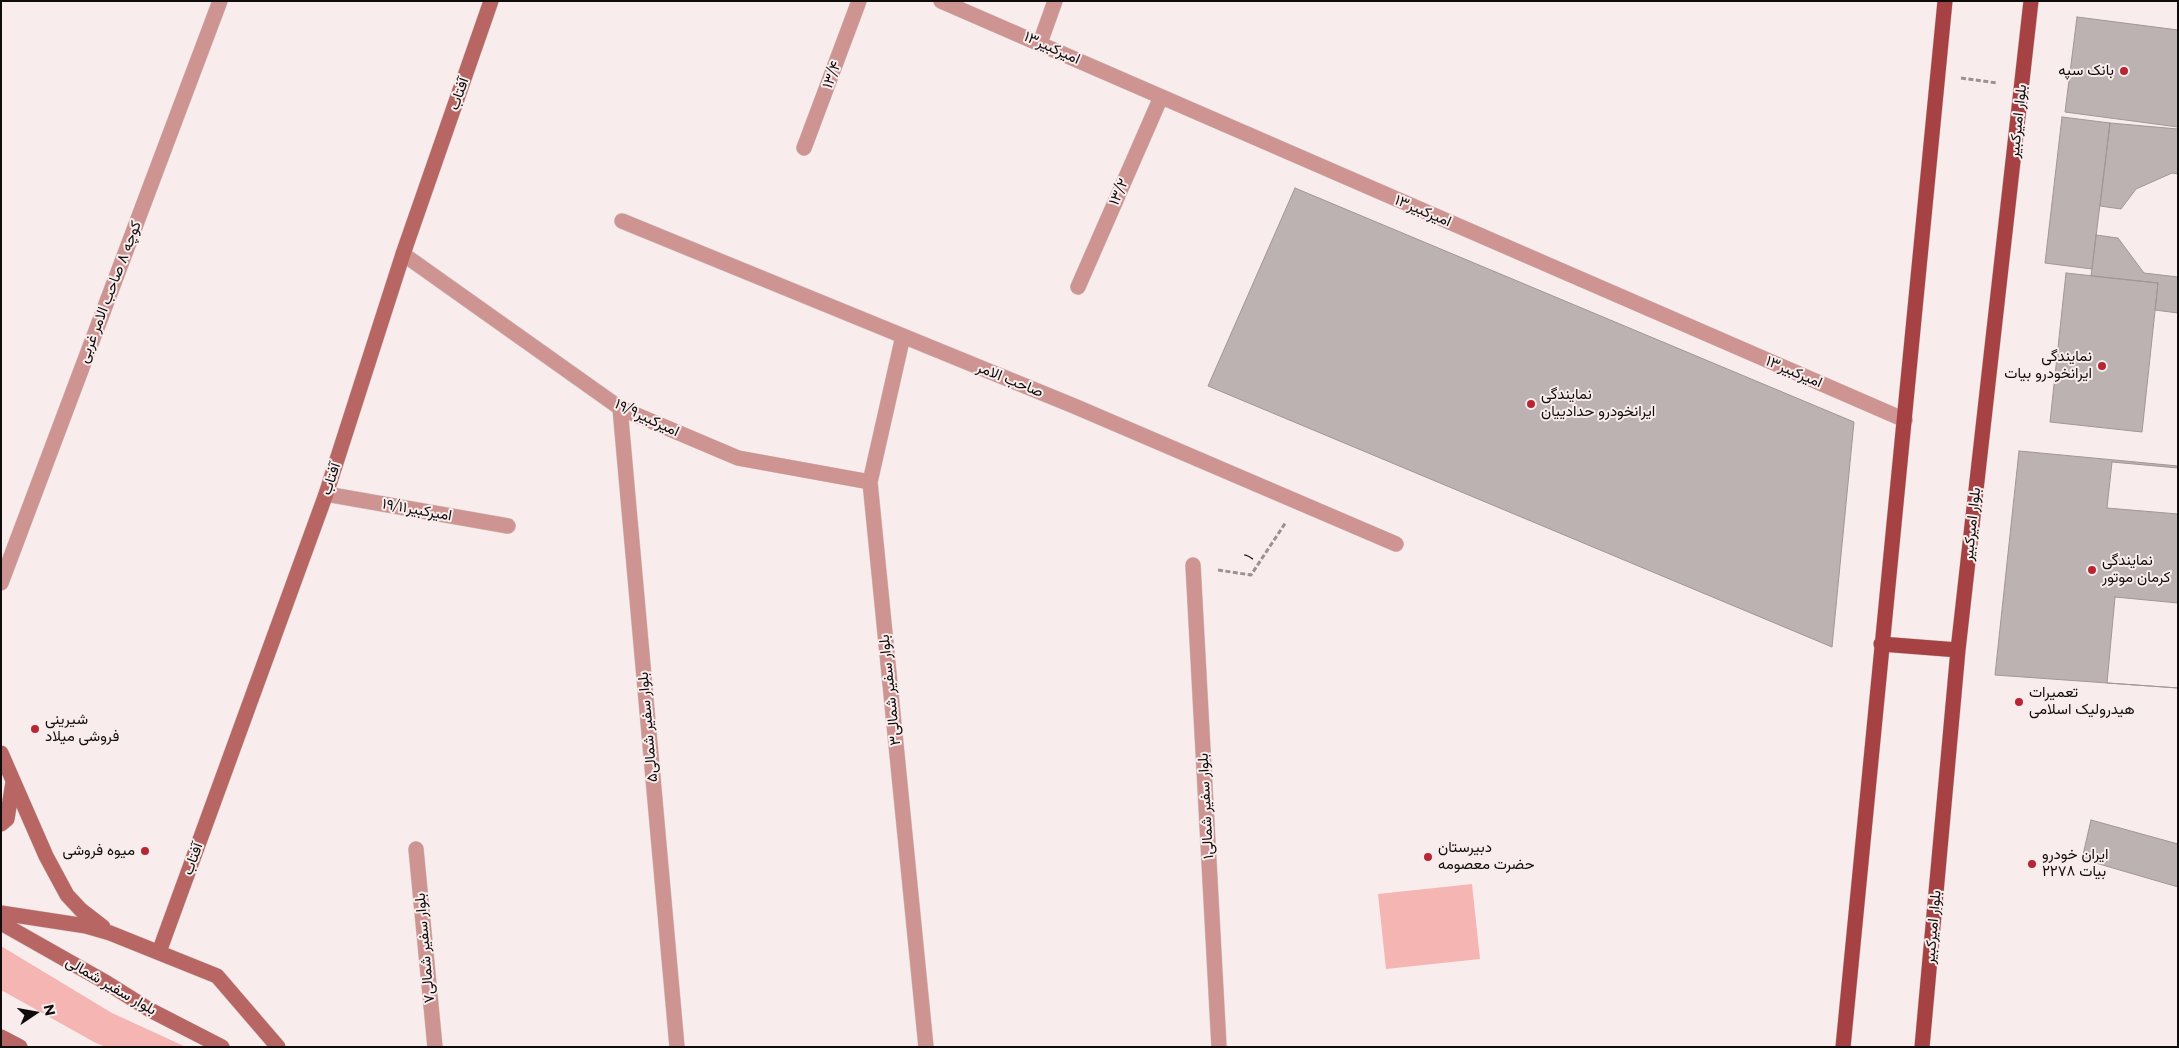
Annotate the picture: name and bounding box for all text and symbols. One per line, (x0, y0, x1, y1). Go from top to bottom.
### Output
street label: امیرکبیر۱۳ (1021, 28, 1083, 68)
street label: ۱۳/۴ (819, 59, 845, 91)
place label: بانک سپه (2058, 62, 2114, 80)
marker: بانک سپه (2118, 65, 2130, 77)
street label: آفتاب (445, 75, 473, 113)
street label: بلوار امیرکبیر (2005, 83, 2031, 159)
street label: ۱۳/۲ (1105, 176, 1133, 208)
street label: امیرکبیر۱۳ (1392, 191, 1454, 231)
street label: کوچه ۸ صاحب الامر غربی (75, 218, 145, 366)
place label: نمایندگی ایرانخودرو بیات (2004, 348, 2092, 383)
street label: امیرکبیر۱۳ (1763, 352, 1825, 392)
street label: صاحب الامر (974, 359, 1046, 401)
marker: نمایندگی ایرانخودرو بیات (2096, 360, 2108, 372)
place label: نمایندگی ایرانخودرو حدادییان (1541, 386, 1655, 421)
street label: امیرکبیر۱۹/۹ (612, 395, 682, 441)
marker: نمایندگی ایرانخودرو حدادییان (1525, 398, 1537, 410)
street label: آفتاب (317, 460, 345, 498)
street label: بلوار امیرکبیر (1959, 486, 1985, 562)
street label: امیرکبیر۱۹/۱۱ (381, 495, 453, 525)
street label: ۱ (1240, 550, 1258, 564)
place label: نمایندگی کرمان موتور (2102, 552, 2170, 587)
marker: نمایندگی کرمان موتور (2086, 564, 2098, 576)
street label: بلوار سفیر شمالی۳ (875, 634, 905, 746)
street label: بلوار سفیر شمالی۵ (634, 671, 662, 783)
place label: تعمیرات هیدرولیک اسلامی (2029, 684, 2135, 719)
marker: تعمیرات هیدرولیک اسلامی (2013, 696, 2025, 708)
place label: شیرینی فروشی میلاد (45, 711, 119, 746)
marker: شیرینی فروشی میلاد (29, 723, 41, 735)
street label: بلوار سفیر شمالی۱ (1194, 753, 1218, 859)
place label: دبیرستان حضرت معصومه (1438, 839, 1535, 874)
street label: آفتاب (179, 840, 207, 878)
place label: میوه فروشی (63, 842, 135, 860)
marker: میوه فروشی (139, 845, 151, 857)
place label: ايران خودرو بیات ۲۲۷۸ (2042, 846, 2108, 881)
marker: دبیرستان حضرت معصومه (1422, 851, 1434, 863)
marker: ايران خودرو بیات ۲۲۷۸ (2026, 858, 2038, 870)
street label: بلوار امیرکبیر (1921, 889, 1945, 965)
street label: بلوار سفیر شمالی۷ (411, 892, 439, 1004)
street label: بلوار سفیر شمالی (62, 953, 160, 1019)
north arrow (10, 988, 60, 1038)
text: N (40, 1002, 60, 1017)

